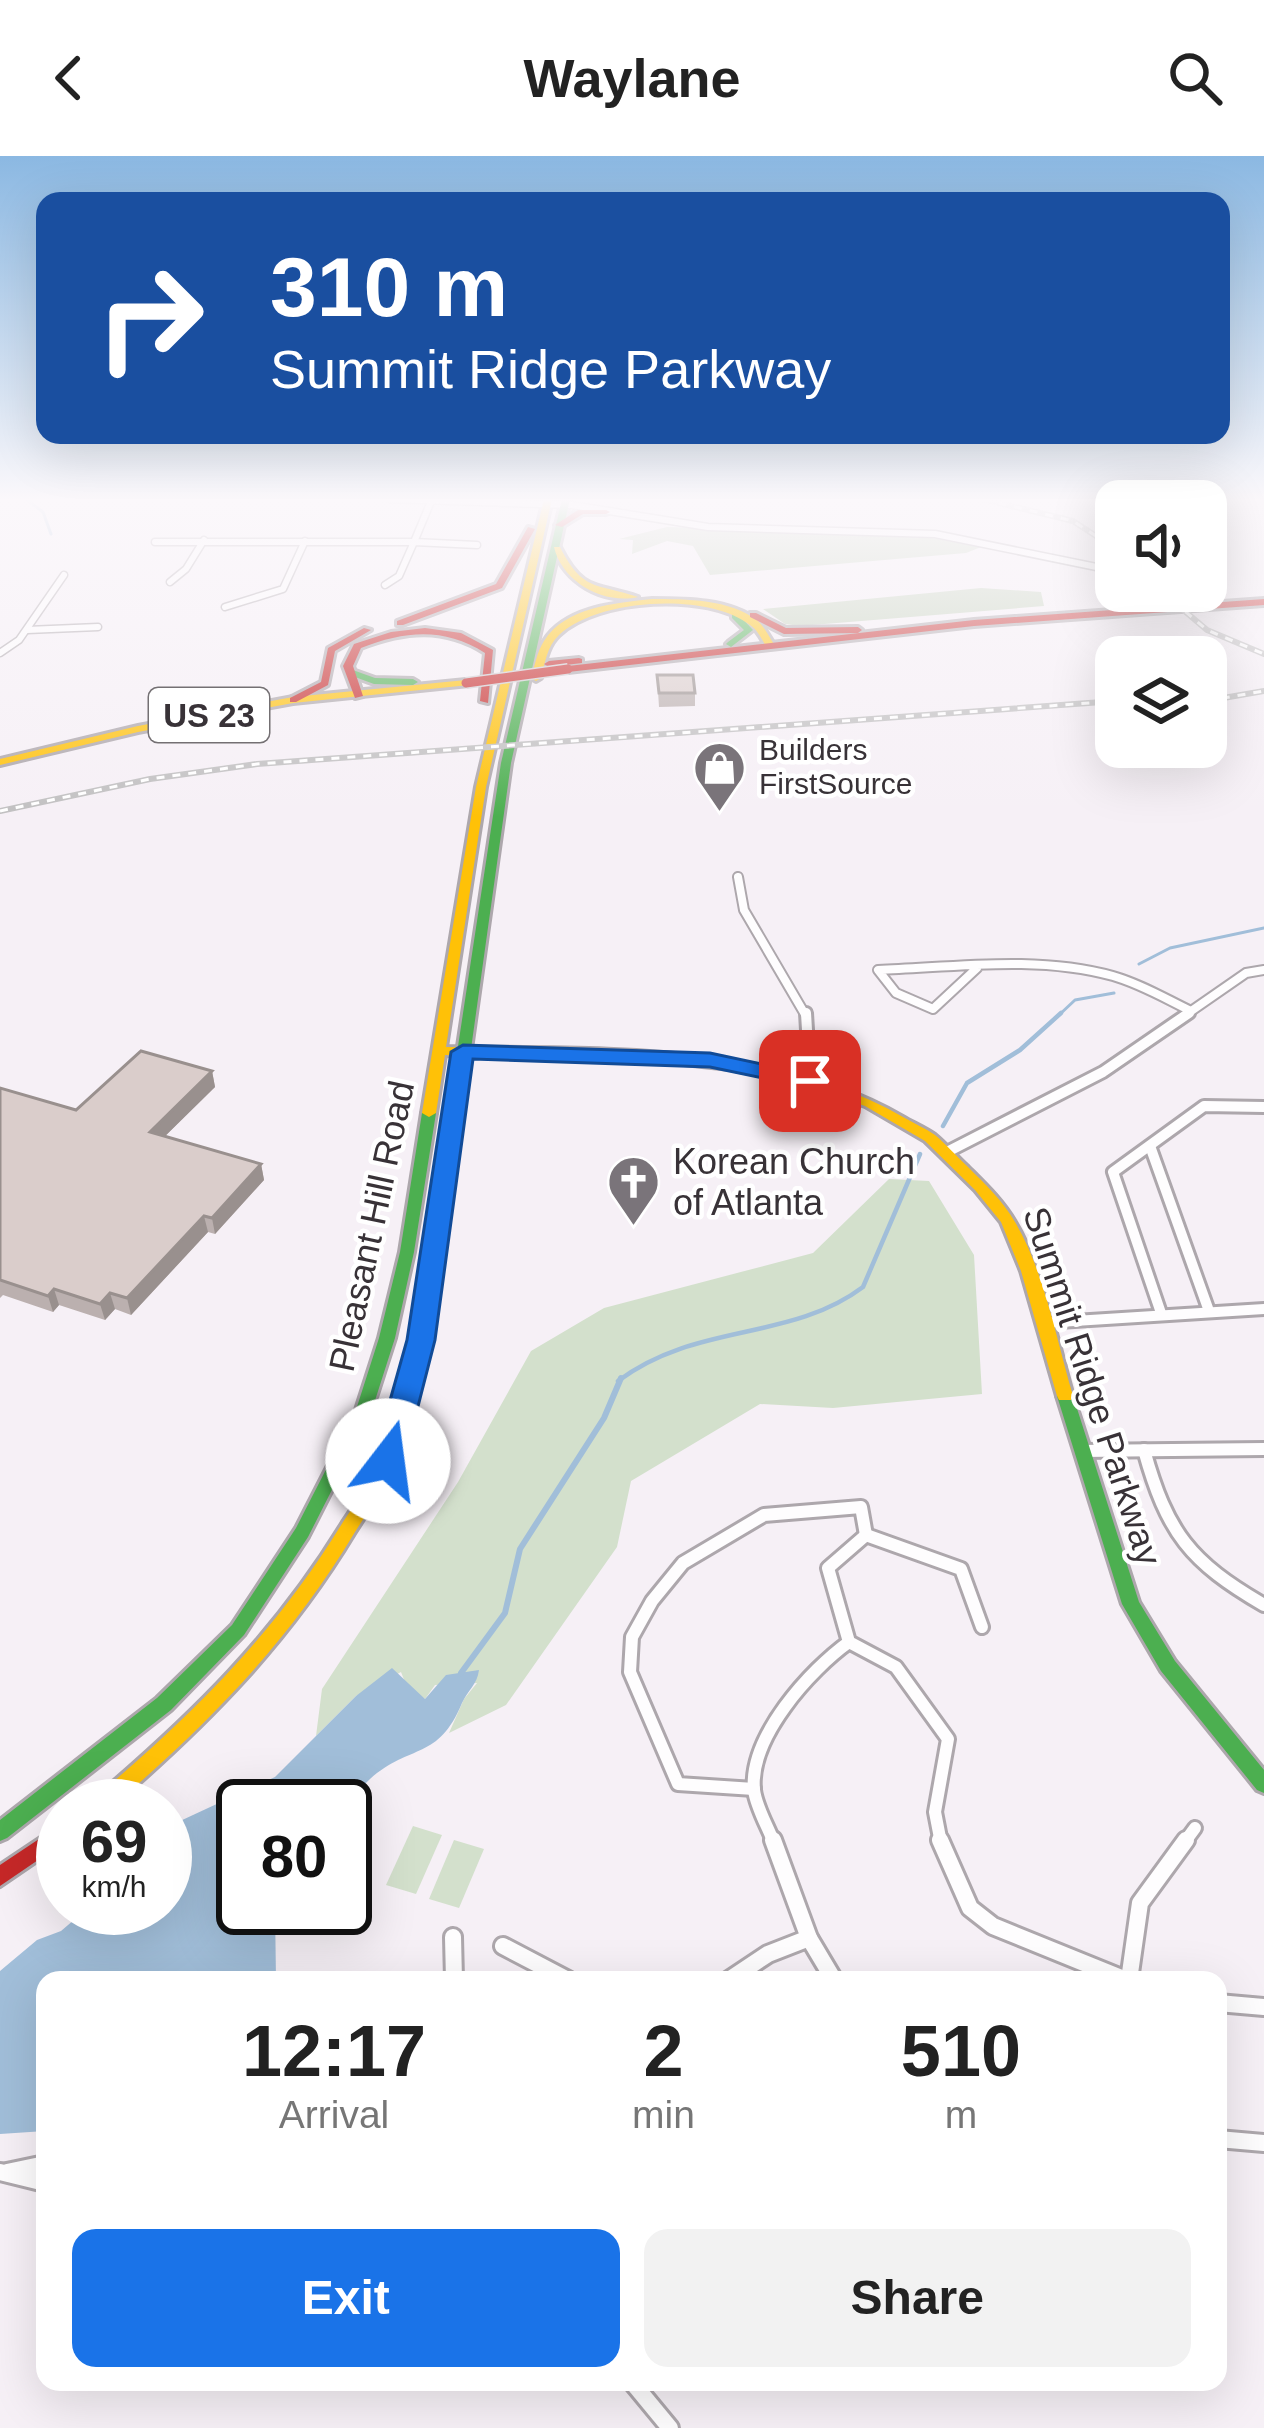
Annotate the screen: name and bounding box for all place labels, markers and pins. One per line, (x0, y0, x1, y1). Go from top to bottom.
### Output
place label: Builders FirstSource (759, 733, 912, 800)
shop icon: Builders FirstSource (692, 739, 748, 813)
pin (759, 1030, 861, 1132)
place label: Korean Church of Atlanta (673, 1141, 915, 1223)
church icon: Korean Church of Atlanta (606, 1154, 662, 1228)

